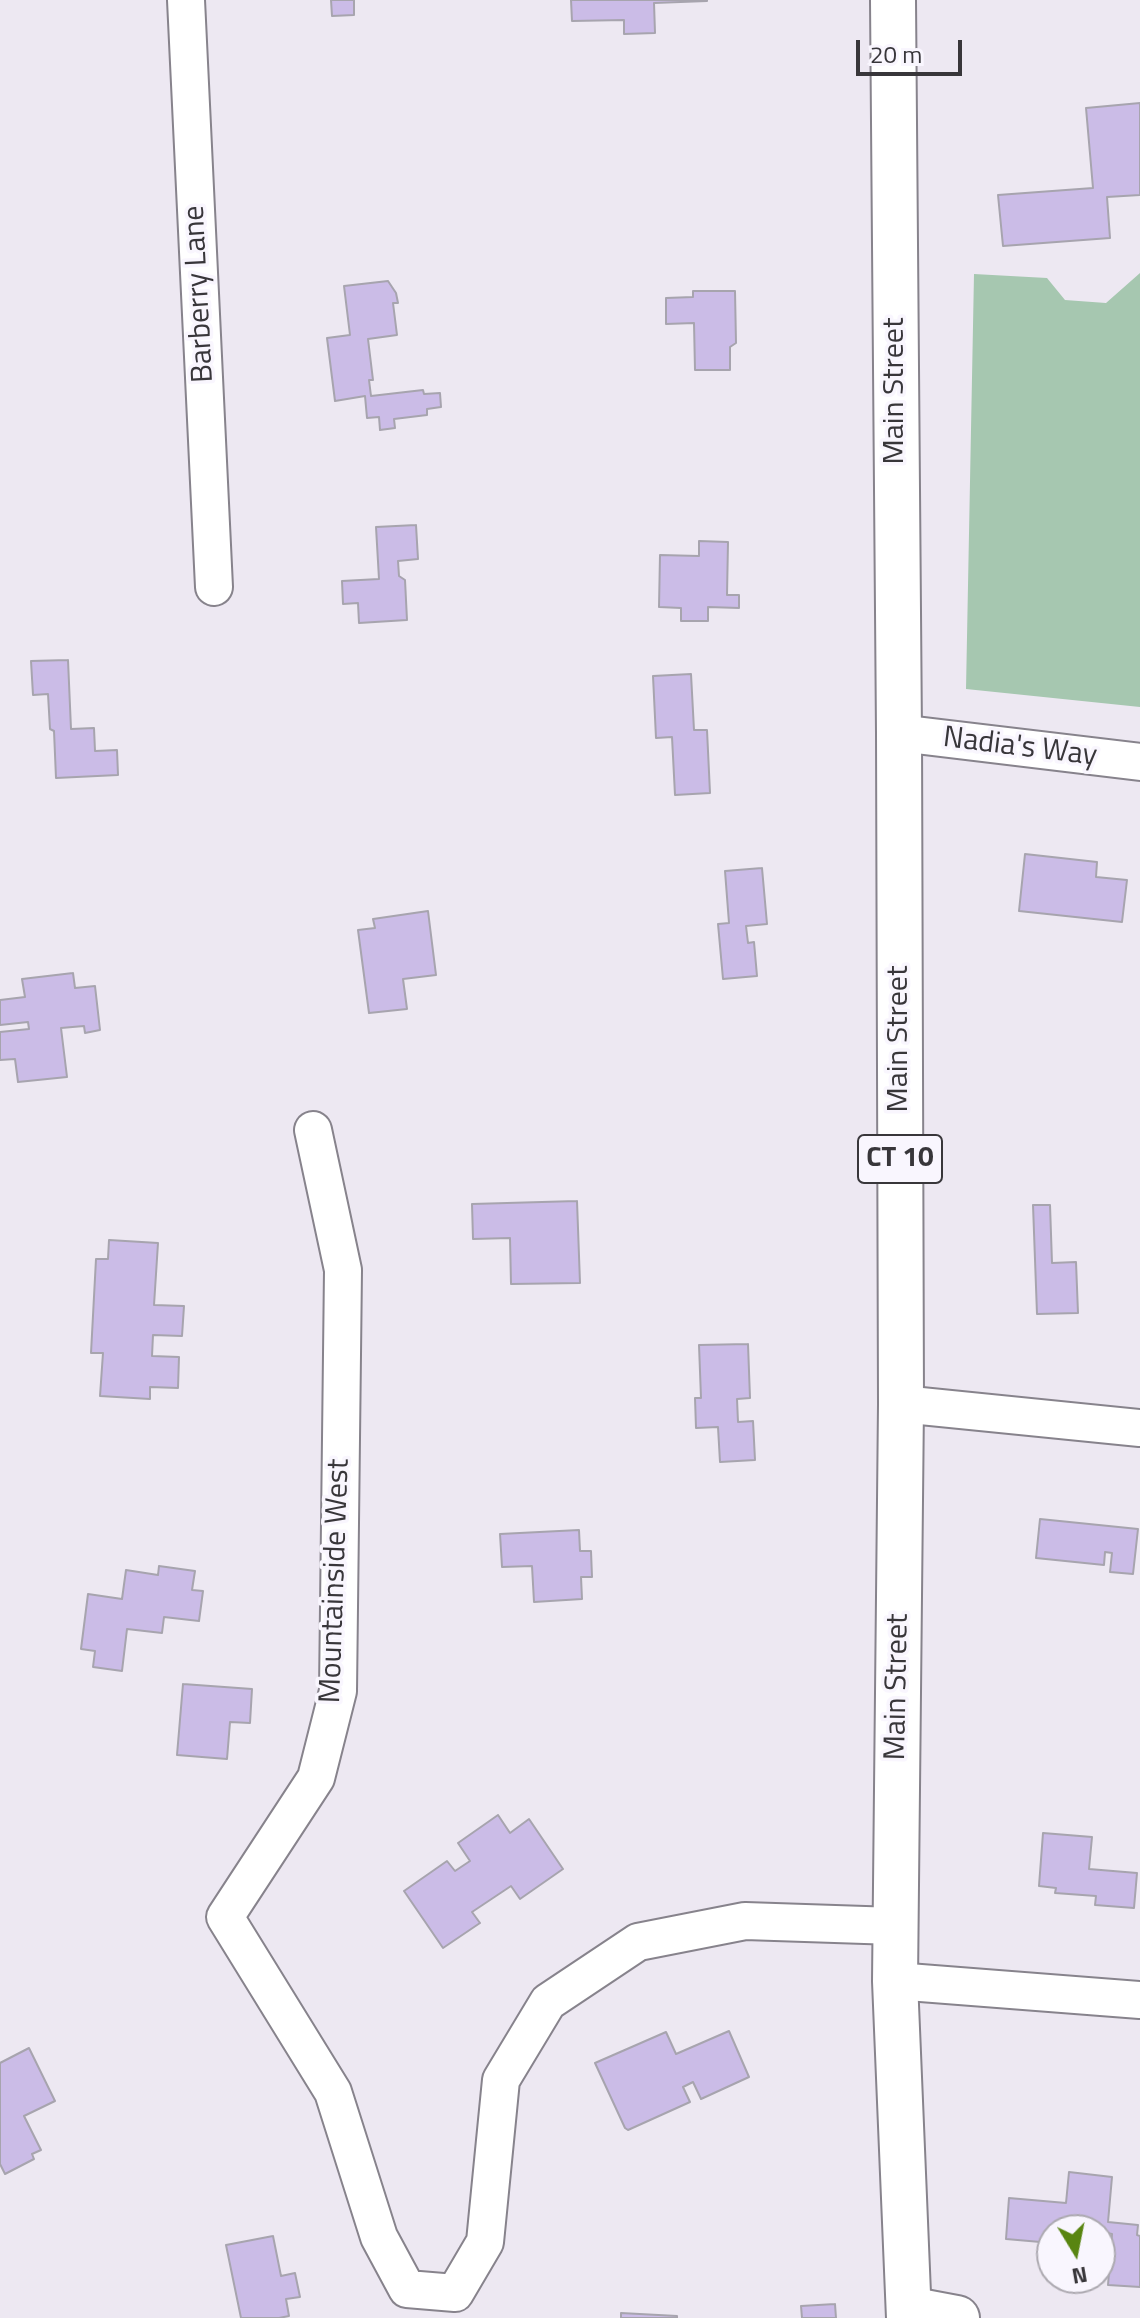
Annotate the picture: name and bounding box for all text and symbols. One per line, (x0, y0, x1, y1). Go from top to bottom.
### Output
scale bar (860, 24, 966, 74)
text: 20 m (870, 36, 922, 72)
street label: Barberry Lane (177, 205, 223, 383)
street label: Main Street (878, 318, 914, 464)
street label: Nadia's Way (941, 721, 1099, 775)
street label: Main Street (882, 966, 918, 1112)
road number: CT 10 (858, 1135, 942, 1183)
street label: Mountainside West (314, 1458, 358, 1704)
street label: Main Street (879, 1613, 917, 1761)
north arrow (1036, 2214, 1116, 2294)
text: N (1069, 2258, 1090, 2294)

